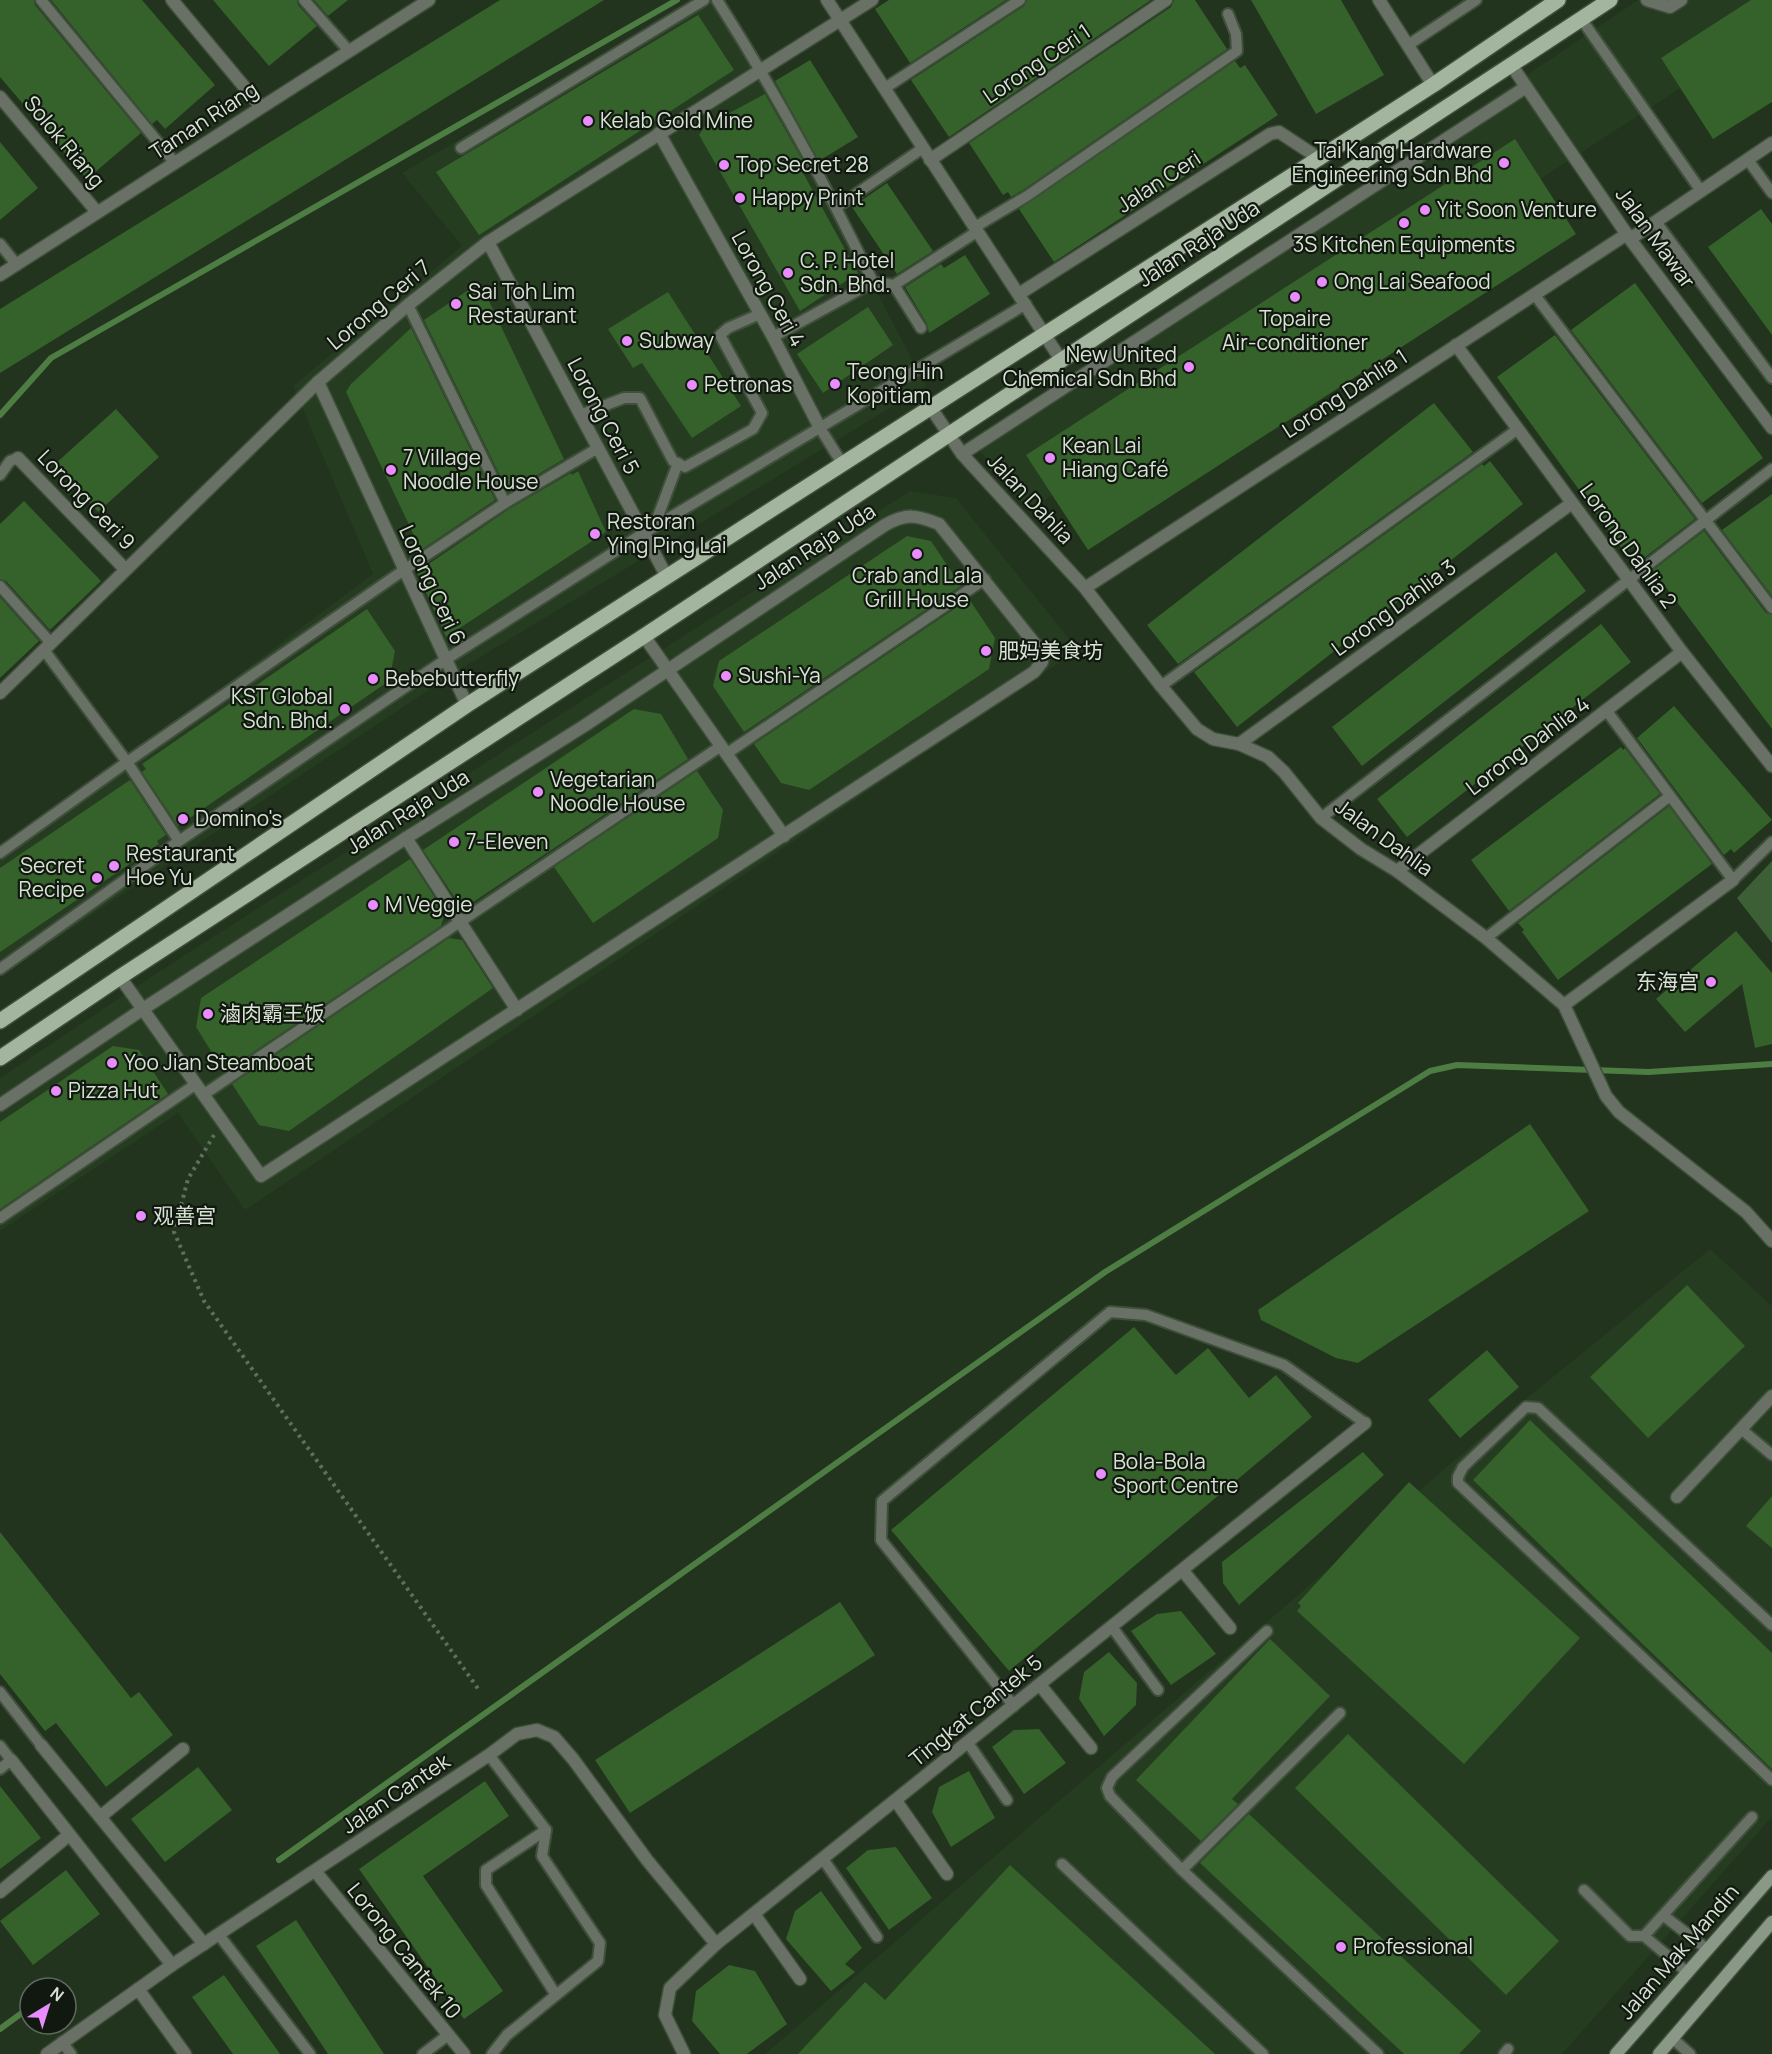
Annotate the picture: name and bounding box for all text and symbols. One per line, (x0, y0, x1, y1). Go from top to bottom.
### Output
street label: Lorong Ceri 1 (977, 17, 1096, 110)
street label: Taman Riang (144, 75, 263, 166)
street label: Solok Riang (18, 89, 111, 193)
place label: Kelab Gold Mine (600, 106, 753, 134)
marker: Kelab Gold Mine (581, 114, 595, 128)
place label: Tai Kang Hardware Engineering Sdn Bhd (1292, 136, 1492, 188)
street label: Jalan Ceri (1111, 144, 1206, 219)
place label: Top Secret 28 (736, 150, 869, 178)
marker: Tai Kang Hardware Engineering Sdn Bhd (1497, 156, 1511, 170)
marker: Top Secret 28 (717, 158, 731, 172)
street label: Jalan Mawar (1610, 181, 1702, 294)
place label: Happy Print (752, 183, 864, 211)
marker: Happy Print (733, 191, 747, 205)
street label: Jalan Raja Uda (1132, 193, 1265, 293)
place label: Yit Soon Venture (1437, 195, 1597, 223)
marker: Yit Soon Venture (1418, 203, 1432, 217)
marker: 3S Kitchen Equipments (1397, 216, 1411, 230)
street label: Lorong Ceri 4 (726, 226, 812, 351)
place label: 3S Kitchen Equipments (1293, 230, 1515, 258)
place label: C. P. Hotel Sdn. Bhd. (800, 246, 894, 298)
street label: Lorong Ceri 7 (321, 253, 436, 356)
marker: C. P. Hotel Sdn. Bhd. (781, 266, 795, 280)
place label: Ong Lai Seafood (1334, 267, 1491, 295)
marker: Ong Lai Seafood (1315, 275, 1329, 289)
place label: Sai Toh Lim Restaurant (468, 277, 577, 329)
marker: Topaire Air-conditioner (1288, 290, 1302, 304)
marker: Sai Toh Lim Restaurant (449, 297, 463, 311)
place label: Topaire Air-conditioner (1222, 304, 1368, 356)
place label: Subway (639, 326, 714, 354)
marker: Subway (620, 334, 634, 348)
place label: New United Chemical Sdn Bhd (1003, 340, 1177, 392)
street label: Lorong Dahlia 1 (1276, 342, 1413, 444)
street label: Lorong Ceri 5 (561, 352, 646, 479)
place label: Teong Hin Kopitiam (847, 357, 943, 409)
marker: New United Chemical Sdn Bhd (1182, 360, 1196, 374)
place label: Petronas (704, 370, 792, 398)
marker: Teong Hin Kopitiam (828, 377, 842, 391)
marker: Petronas (685, 378, 699, 392)
place label: Kean Lai Hiang Café (1062, 431, 1168, 483)
street label: Lorong Ceri 9 (32, 443, 142, 555)
place label: 7 Village Noodle House (403, 443, 539, 495)
street label: Jalan Dahlia (981, 447, 1080, 550)
marker: Kean Lai Hiang Café (1043, 451, 1057, 465)
marker: 7 Village Noodle House (384, 463, 398, 477)
street label: Lorong Dahlia 2 (1574, 477, 1684, 613)
street label: Jalan Raja Uda (748, 496, 881, 596)
place label: Restoran Ying Ping Lai (607, 507, 727, 559)
street label: Lorong Ceri 6 (393, 520, 473, 649)
marker: Restoran Ying Ping Lai (588, 527, 602, 541)
marker: Crab and Lala Grill House (910, 547, 924, 561)
street label: Lorong Dahlia 3 (1325, 552, 1461, 662)
place label: Crab and Lala Grill House (852, 561, 982, 613)
place label: 肥妈美食坊 (998, 636, 1103, 664)
marker: 肥妈美食坊 (979, 644, 993, 658)
place label: Sushi-Ya (738, 661, 821, 689)
place label: Bebebutterfly (385, 664, 519, 692)
marker: Sushi-Ya (719, 669, 733, 683)
marker: Bebebutterfly (366, 672, 380, 686)
place label: KST Global Sdn. Bhd. (231, 682, 333, 734)
street label: Lorong Dahlia 4 (1460, 689, 1595, 801)
marker: KST Global Sdn. Bhd. (338, 702, 352, 716)
street label: Jalan Raja Uda (341, 762, 474, 860)
place label: Vegetarian Noodle House (550, 765, 686, 817)
marker: Vegetarian Noodle House (531, 785, 545, 799)
street label: Jalan Dahlia (1330, 792, 1439, 882)
place label: Domino's (195, 804, 282, 832)
marker: Domino's (176, 812, 190, 826)
place label: 7-Eleven (466, 827, 549, 855)
marker: 7-Eleven (447, 835, 461, 849)
place label: Restaurant Hoe Yu (126, 839, 235, 891)
place label: Secret Recipe (19, 851, 85, 903)
marker: Restaurant Hoe Yu (107, 859, 121, 873)
marker: Secret Recipe (90, 871, 104, 885)
place label: M Veggie (385, 890, 473, 918)
marker: M Veggie (366, 898, 380, 912)
place label: 东海宫 (1636, 967, 1699, 995)
marker: 东海宫 (1704, 975, 1718, 989)
place label: 滷肉霸王饭 (220, 999, 325, 1027)
marker: 滷肉霸王饭 (201, 1007, 215, 1021)
place label: Yoo Jian Steamboat (124, 1048, 313, 1076)
marker: Yoo Jian Steamboat (105, 1056, 119, 1070)
place label: Pizza Hut (68, 1076, 158, 1104)
marker: Pizza Hut (49, 1084, 63, 1098)
place label: 观善宫 (153, 1201, 216, 1229)
marker: 观善宫 (134, 1209, 148, 1223)
place label: Bola-Bola Sport Centre (1113, 1447, 1239, 1499)
marker: Bola-Bola Sport Centre (1094, 1467, 1108, 1481)
street label: Tingkat Cantek 5 (903, 1648, 1048, 1772)
street label: Jalan Cantek (336, 1746, 455, 1840)
street label: Lorong Cantek 10 (341, 1877, 468, 2024)
street label: Jalan Mak Mandin (1612, 1878, 1745, 2025)
place label: Professional (1353, 1932, 1473, 1960)
marker: Professional (1334, 1940, 1348, 1954)
north arrow (18, 1976, 78, 2036)
text: N (46, 1982, 69, 2006)

